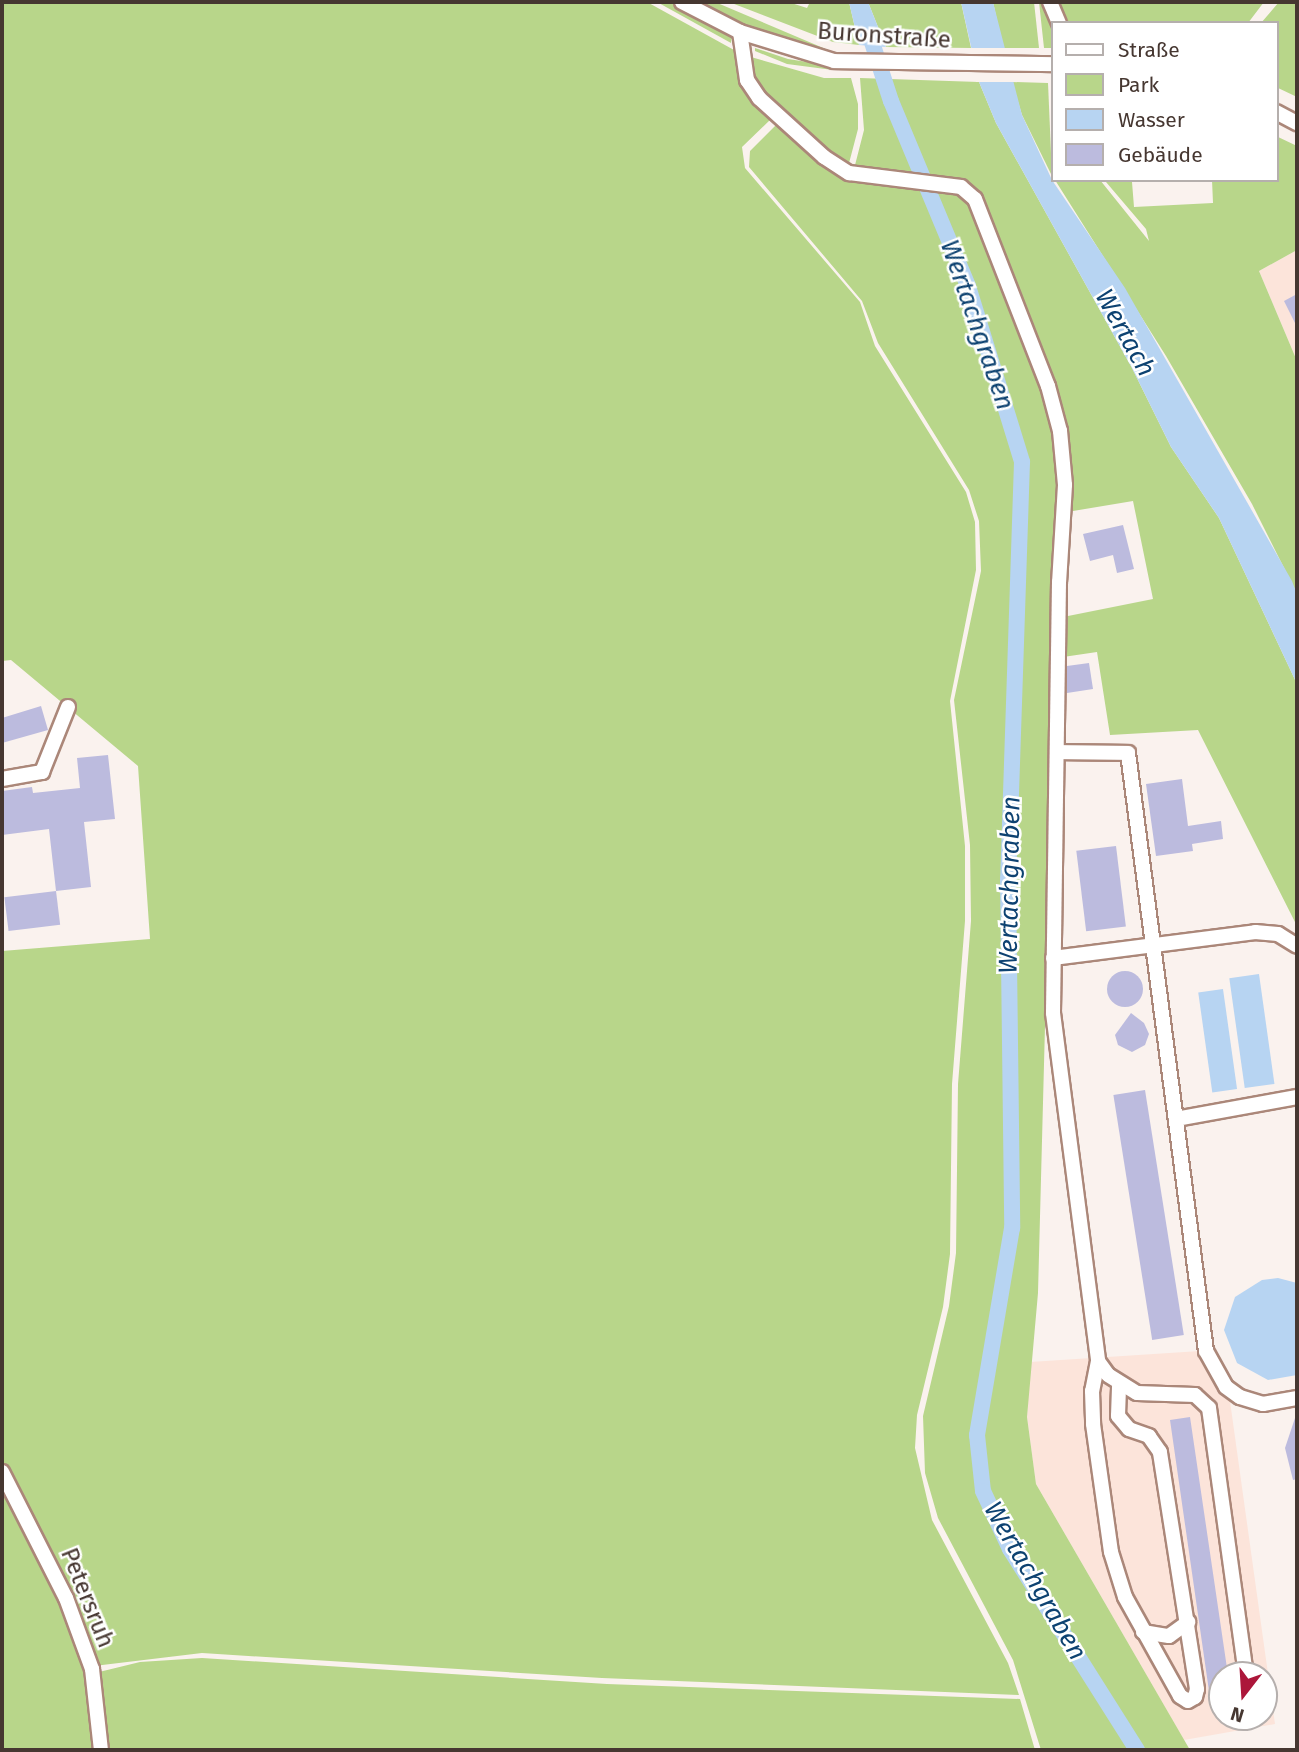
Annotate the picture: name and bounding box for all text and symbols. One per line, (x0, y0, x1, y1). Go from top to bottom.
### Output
street label: Buronstraße (816, 17, 952, 55)
legend (1050, 21, 1278, 182)
text: Straße (1118, 37, 1180, 63)
text: Park (1118, 72, 1159, 98)
text: Wasser (1118, 107, 1185, 133)
text: Gebäude (1118, 142, 1203, 168)
water label: Wertachgraben (933, 236, 1021, 414)
water label: Wertach (1088, 284, 1162, 382)
water label: Wertachgraben (993, 796, 1027, 974)
water label: Wertachgraben (977, 1496, 1093, 1666)
street label: Petersruh (54, 1544, 120, 1652)
north arrow (1208, 1661, 1278, 1731)
text: N (1228, 1702, 1247, 1727)

